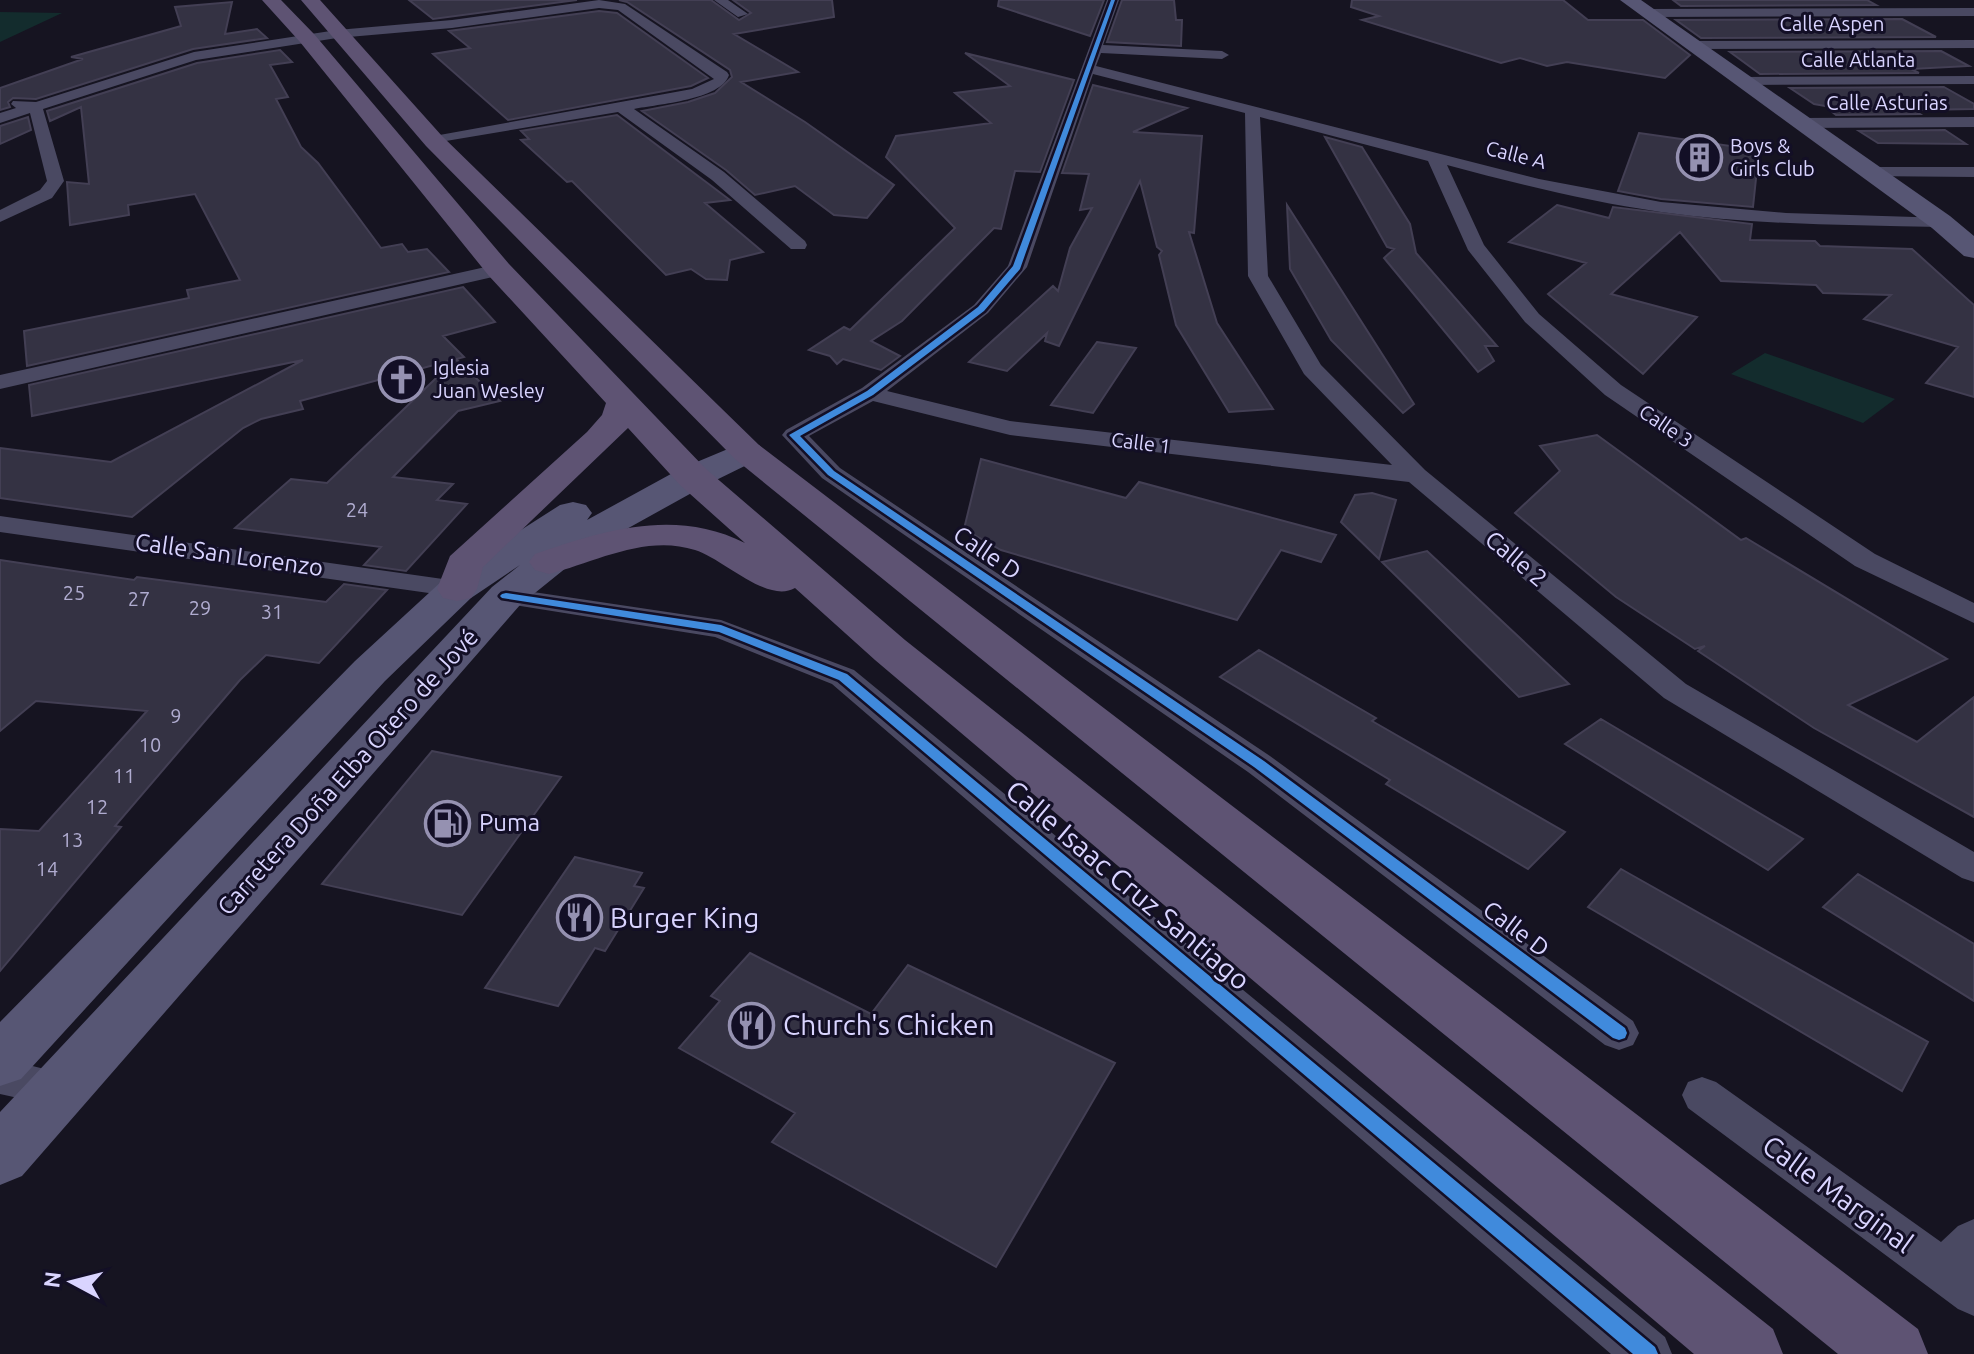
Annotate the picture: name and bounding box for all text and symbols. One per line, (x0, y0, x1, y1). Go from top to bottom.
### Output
street label: Calle Aspen (1780, 12, 1884, 35)
street label: Calle Atlanta (1801, 48, 1915, 71)
street label: Calle Asturias (1826, 91, 1948, 114)
building icon: Boys & Girls Club (1675, 134, 1723, 182)
place label: Boys & Girls Club (1730, 134, 1815, 180)
street label: Calle A (1483, 136, 1549, 173)
church icon: Iglesia Juan Wesley (378, 355, 426, 403)
place label: Iglesia Juan Wesley (433, 356, 545, 402)
street label: Calle 3 (1635, 399, 1698, 452)
street label: Calle 1 (1110, 427, 1172, 458)
house number: 24 (346, 498, 368, 521)
street label: Calle D (948, 520, 1026, 585)
street label: Calle 2 (1480, 525, 1553, 592)
street label: Calle San Lorenzo (133, 528, 325, 581)
house number: 25 (63, 581, 85, 604)
house number: 27 (128, 587, 150, 610)
house number: 29 (189, 596, 211, 619)
house number: 31 (261, 600, 283, 623)
street label: Carretera Doña Elba Otero de Jové (212, 623, 483, 920)
house number: 9 (170, 704, 182, 727)
house number: 10 (139, 733, 161, 756)
house number: 11 (113, 764, 135, 787)
street label: Calle Isaac Cruz Santiago (1000, 774, 1256, 996)
house number: 12 (86, 795, 108, 818)
fuel station icon: Puma (424, 799, 472, 847)
place label: Puma (479, 809, 540, 836)
house number: 13 (61, 828, 83, 851)
house number: 14 (36, 857, 58, 880)
restaurant icon: Burger King (555, 894, 603, 942)
street label: Calle D (1478, 895, 1555, 962)
place label: Burger King (610, 902, 759, 933)
restaurant icon: Church's Chicken (728, 1001, 776, 1049)
place label: Church's Chicken (783, 1009, 994, 1040)
street label: Calle Marginal (1757, 1129, 1919, 1258)
north arrow (32, 1242, 112, 1322)
text: N (38, 1270, 65, 1289)

